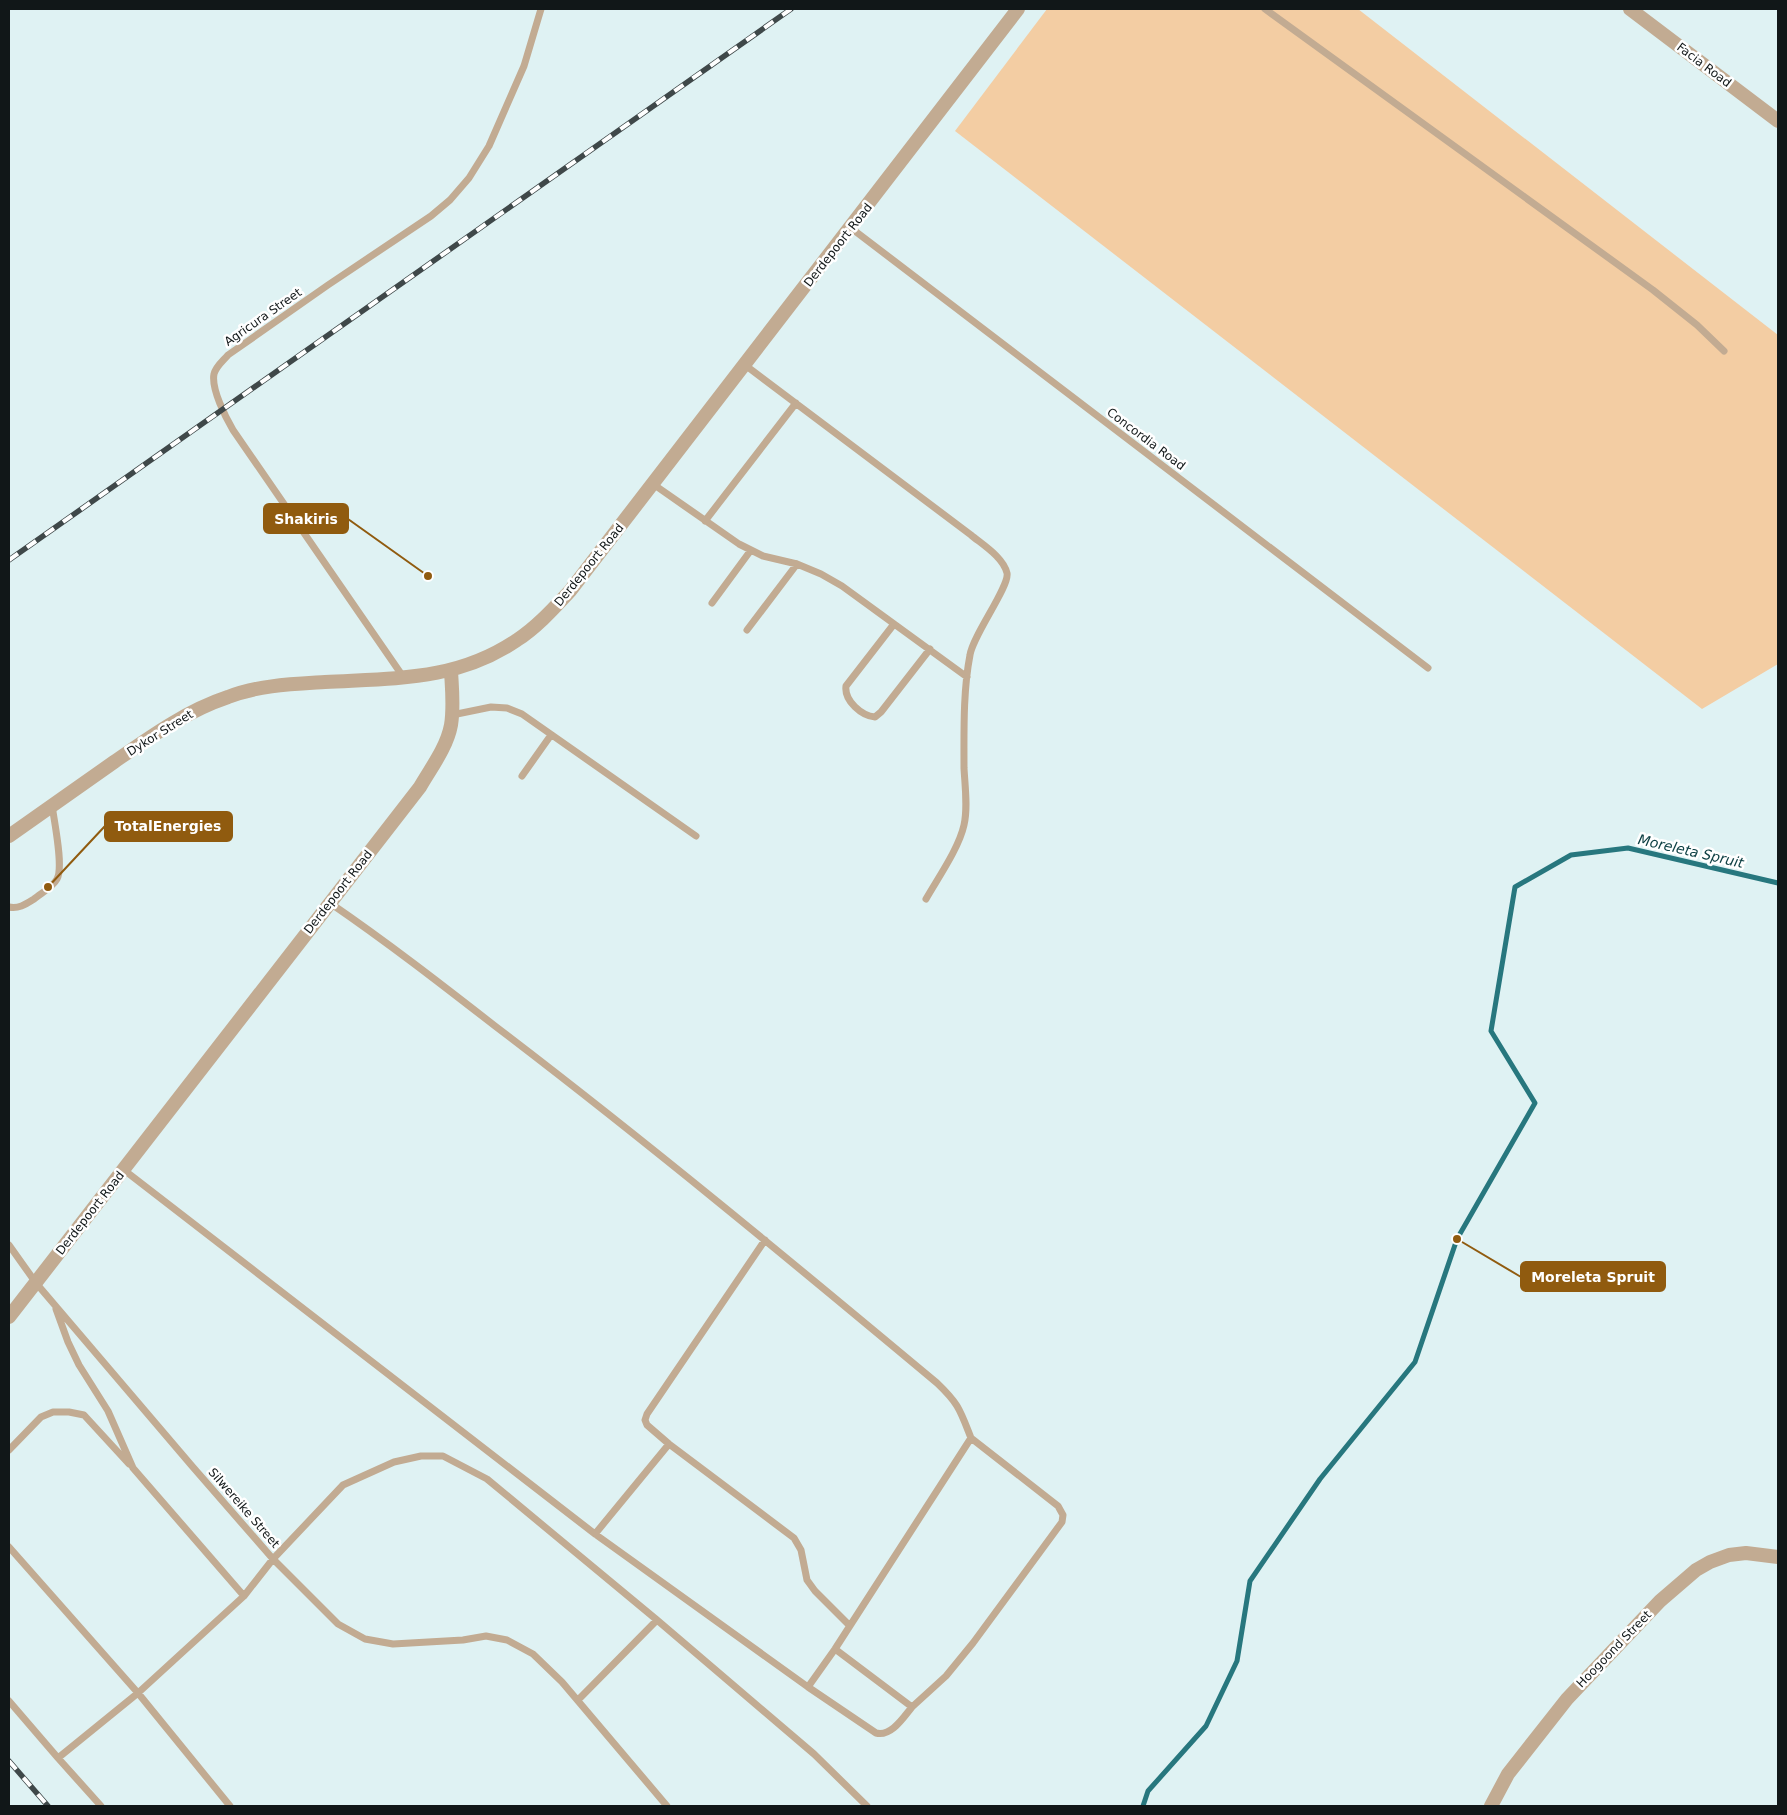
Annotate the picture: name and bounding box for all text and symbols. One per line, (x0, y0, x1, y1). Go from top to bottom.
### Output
street label: Facia Road (1674, 40, 1734, 90)
street label: Derdepoort Road (801, 200, 875, 290)
street label: Agricura Street (222, 285, 304, 349)
street label: Concordia Road (1104, 405, 1188, 473)
callout: Shakiris (264, 504, 348, 533)
text: Shakiris (274, 511, 338, 527)
street label: Derdepoort Road (551, 521, 627, 609)
street label: Dykor Street (124, 707, 196, 759)
callout: TotalEnergies (105, 812, 232, 841)
text: TotalEnergies (115, 818, 221, 834)
water label: Moreleta Spruit (1637, 831, 1746, 871)
street label: Derdepoort Road (301, 847, 375, 937)
street label: Derdepoort Road (53, 1168, 127, 1258)
callout: Moreleta Spruit (1521, 1262, 1665, 1291)
text: Moreleta Spruit (1531, 1269, 1655, 1285)
street label: Silwereike Street (206, 1465, 283, 1551)
street label: Hoogoond Street (1574, 1607, 1654, 1690)

